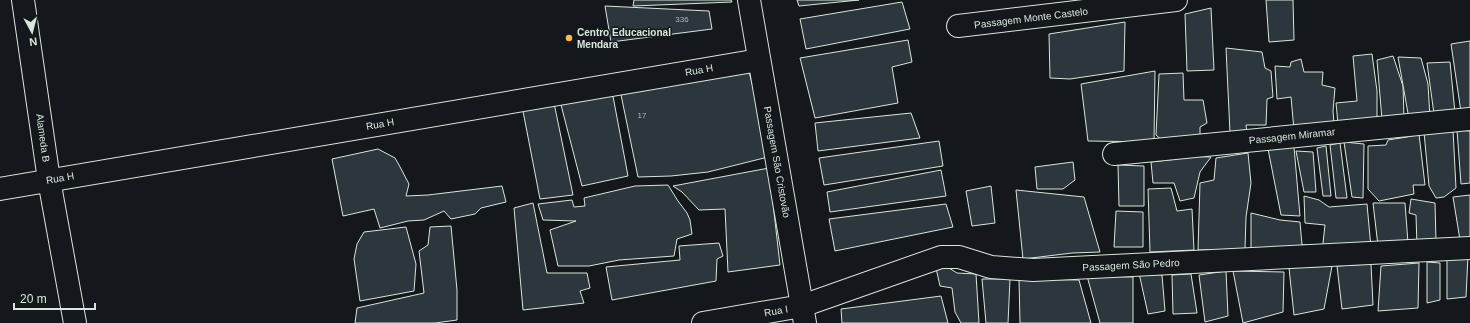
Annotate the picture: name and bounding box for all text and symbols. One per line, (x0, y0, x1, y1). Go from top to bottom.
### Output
street label: Passagem Monte Castelo (973, 6, 1089, 30)
north arrow (12, 12, 52, 52)
house number: 336 (675, 15, 689, 24)
place label: Centro Educacional Mendara (577, 27, 671, 50)
marker: Centro Educacional Mendara (564, 33, 574, 43)
text: N (28, 35, 38, 48)
street label: Rua H (684, 62, 714, 78)
street label: Passagem São Cristovão (762, 105, 792, 219)
house number: 17 (638, 111, 647, 120)
street label: Alameda B (34, 113, 52, 163)
street label: Rua H (365, 116, 395, 132)
street label: Passagem Miramar (1248, 126, 1336, 146)
street label: Rua H (45, 170, 75, 186)
street label: Passagem São Pedro (1082, 257, 1180, 273)
scale bar (14, 285, 95, 311)
text: 20 m (20, 292, 47, 306)
street label: Rua I (763, 304, 789, 318)

